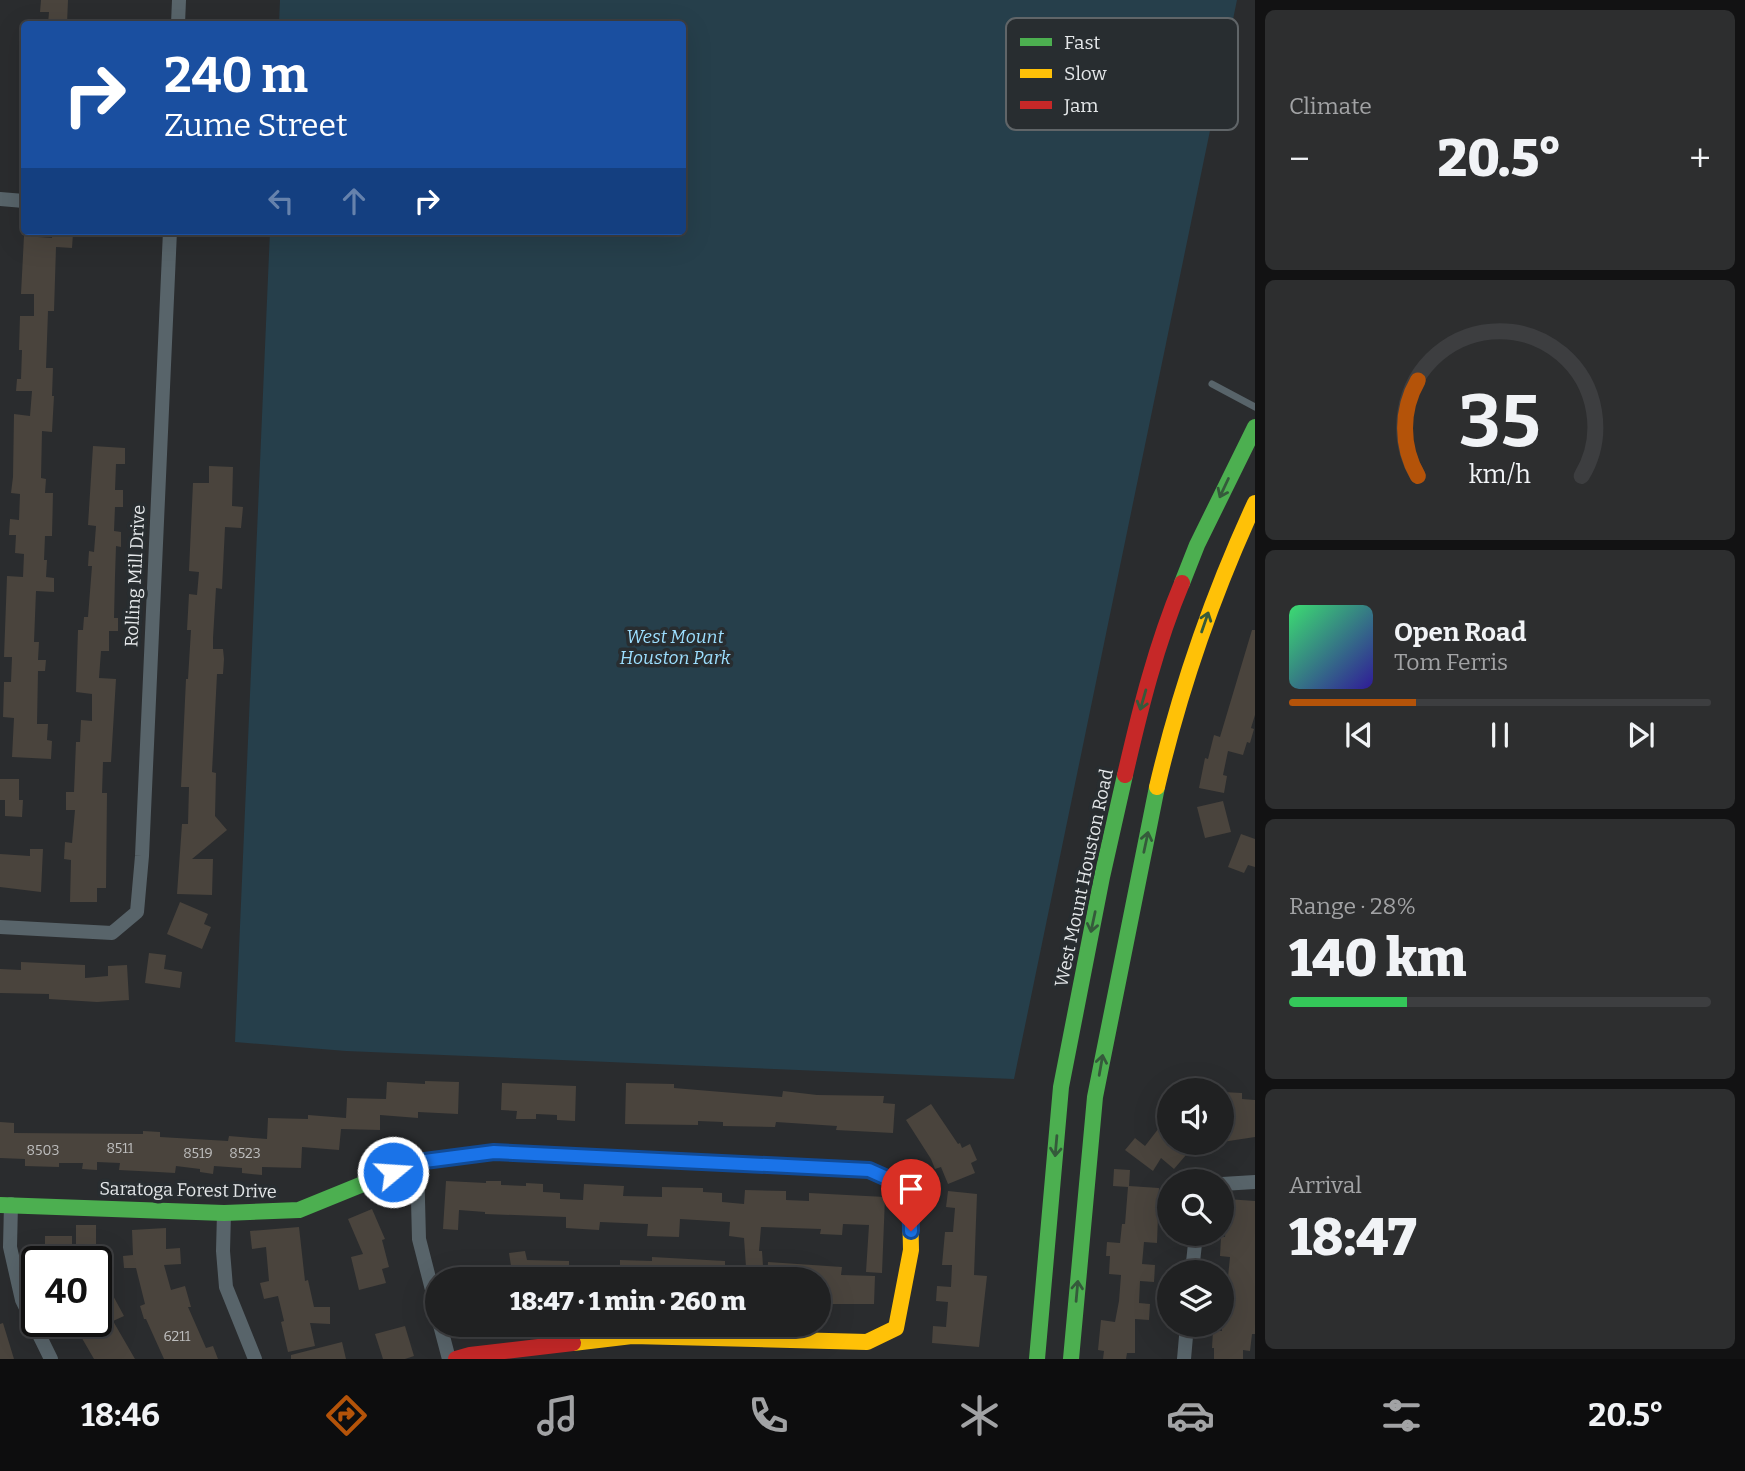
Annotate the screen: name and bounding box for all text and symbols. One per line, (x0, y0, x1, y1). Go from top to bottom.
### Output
legend (1006, 18, 1238, 130)
text: Fast (1064, 31, 1101, 54)
text: 240 m (164, 46, 308, 105)
icon: right (49, 49, 140, 140)
text: Slow (1064, 62, 1107, 85)
text: Climate (1289, 92, 1372, 120)
text: Jam (1063, 94, 1098, 117)
text: Zume Street (164, 106, 348, 144)
text: 20.5° (1437, 127, 1562, 190)
text: − (1289, 136, 1310, 182)
text: + (1689, 136, 1711, 182)
icon: left (262, 182, 300, 220)
icon: ahead (335, 182, 373, 220)
icon: right (408, 182, 446, 220)
text: 35 (1459, 378, 1541, 465)
text: km/h (1469, 459, 1531, 489)
one-way arrow (1217, 477, 1230, 498)
street label: Rolling Mill Drive (120, 504, 150, 648)
one-way arrow (1200, 612, 1212, 634)
text: Open Road (1394, 617, 1526, 648)
park label: West Mount Houston Park (619, 626, 731, 669)
text: Tom Ferris (1394, 648, 1508, 676)
one-way arrow (1136, 689, 1149, 711)
icon: previous (1340, 716, 1378, 754)
icon: pause (1481, 716, 1519, 754)
icon: next (1622, 716, 1660, 754)
street label: West Mount Houston Road (1050, 767, 1118, 989)
one-way arrow (1139, 831, 1153, 854)
text: Range · 28% (1289, 892, 1416, 920)
one-way arrow (1086, 910, 1099, 933)
text: 140 km (1289, 927, 1467, 990)
one-way arrow (1095, 1054, 1108, 1077)
map controls (1157, 1078, 1234, 1337)
button: sound (1157, 1078, 1234, 1155)
one-way arrow (1049, 1134, 1062, 1157)
position arrow (356, 1135, 430, 1209)
house number: 8511 (106, 1140, 134, 1157)
house number: 8503 (27, 1142, 59, 1159)
house number: 8519 (183, 1145, 213, 1162)
house number: 8523 (229, 1145, 261, 1162)
pin (881, 1159, 941, 1231)
button: search (1157, 1169, 1234, 1246)
icon: arrive (892, 1170, 930, 1208)
text: Arrival (1289, 1171, 1362, 1199)
street label: Saratoga Forest Drive (99, 1177, 277, 1203)
text: 18:47 (1289, 1206, 1417, 1269)
speed limit sign: 40 (21, 1246, 112, 1337)
button: layers (1157, 1260, 1234, 1337)
one-way arrow (1071, 1280, 1084, 1303)
text: 18:47 · 1 min · 260 m (510, 1286, 746, 1317)
house number: 6211 (163, 1328, 191, 1345)
icon: directions (322, 1391, 371, 1440)
icon: music (533, 1391, 582, 1440)
icon: phone (744, 1391, 793, 1440)
icon: climate (955, 1391, 1004, 1440)
icon: car (1166, 1391, 1215, 1440)
icon: filters (1377, 1391, 1426, 1440)
text: 18:46 (81, 1396, 160, 1434)
text: 20.5° (1588, 1396, 1664, 1434)

